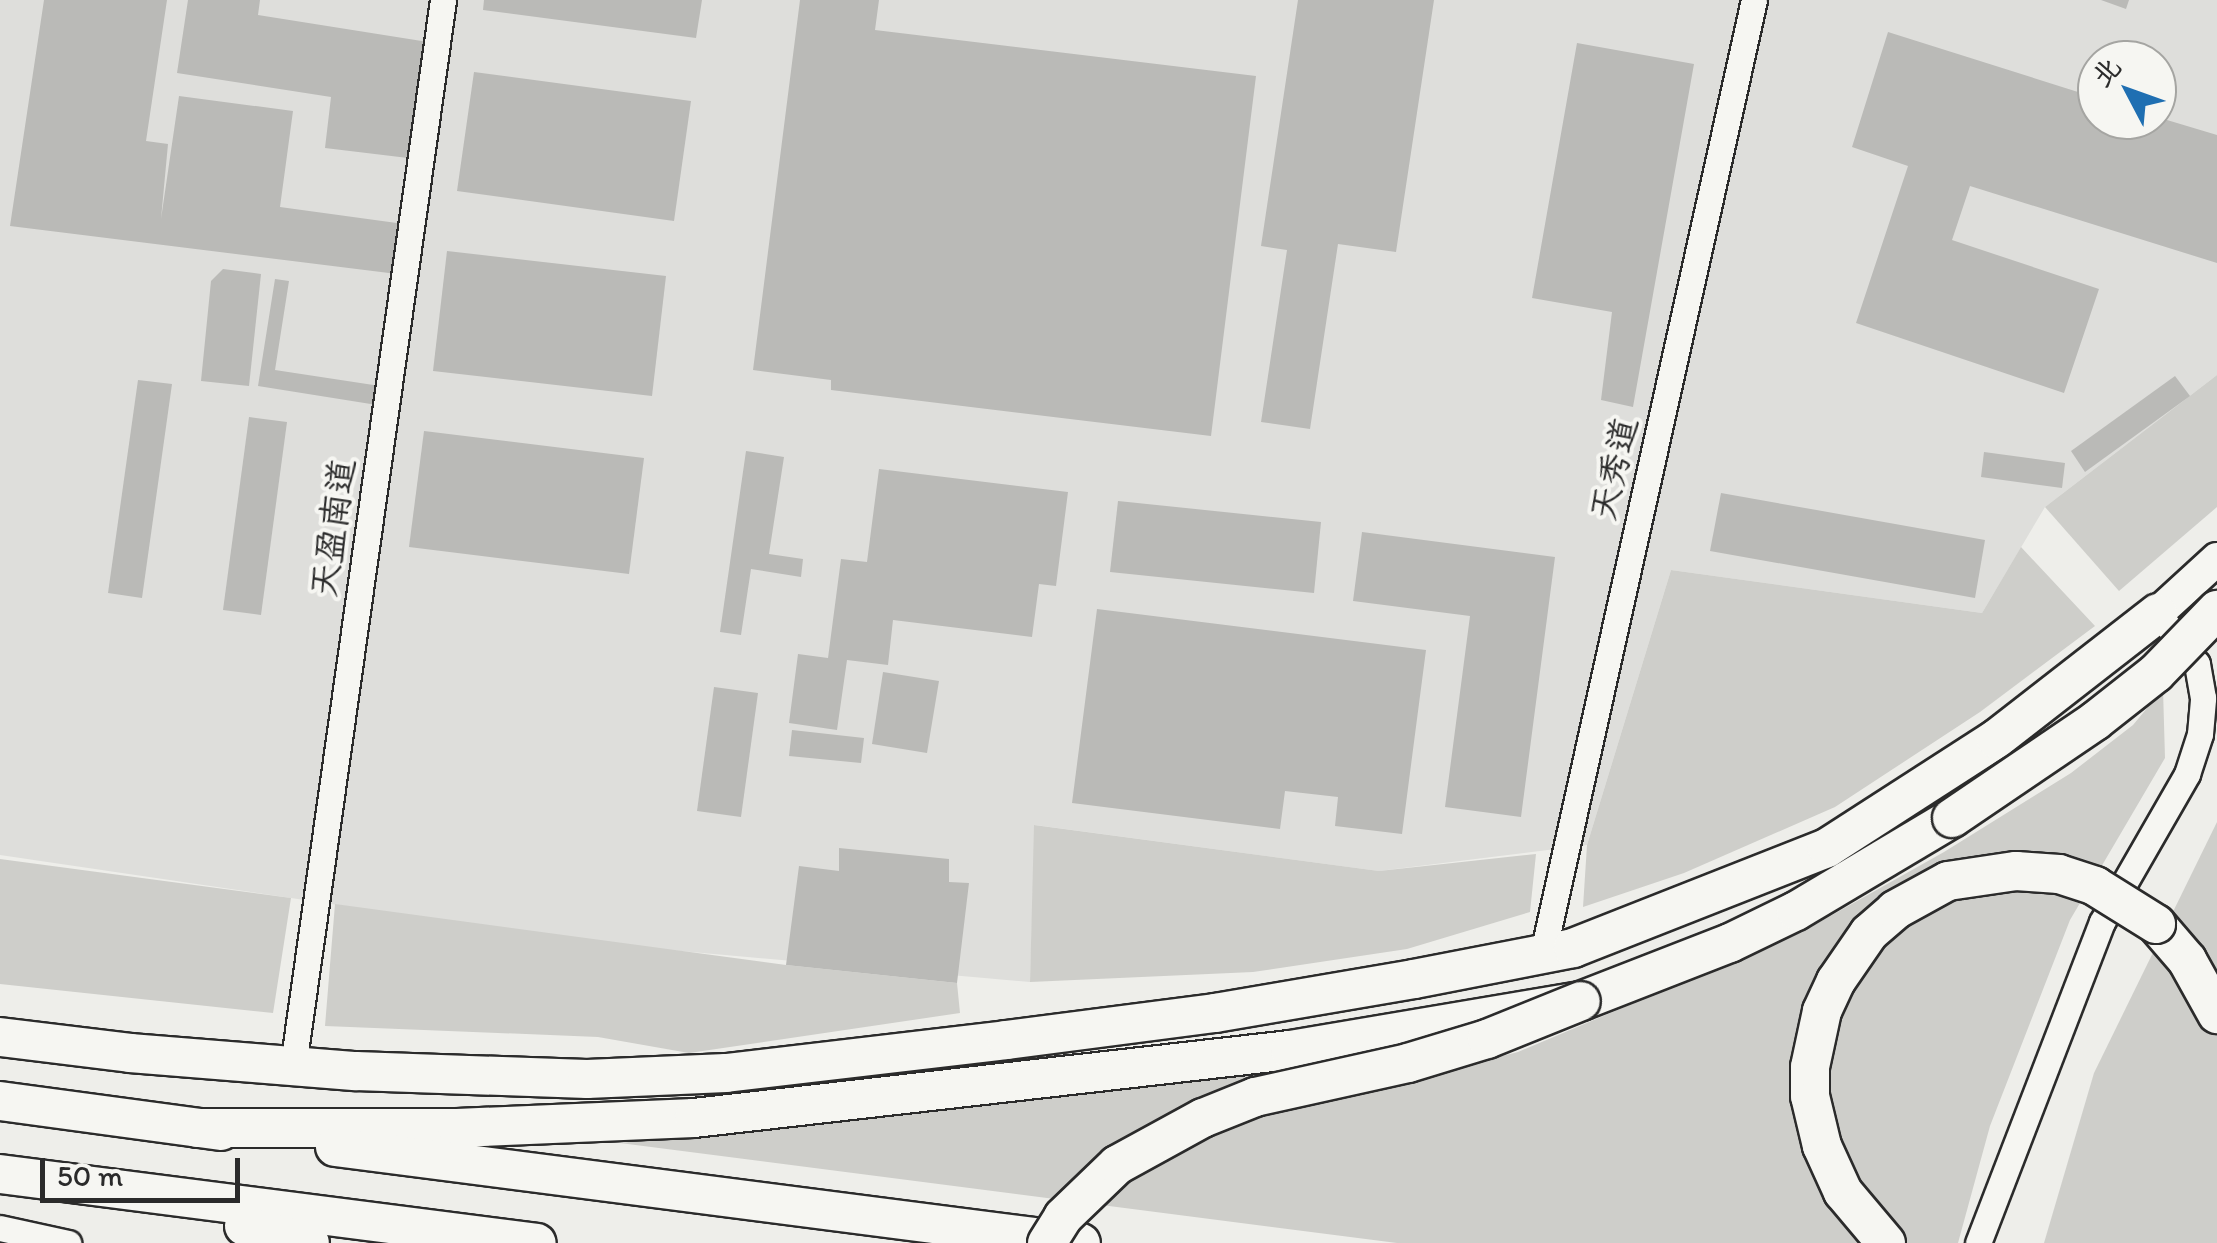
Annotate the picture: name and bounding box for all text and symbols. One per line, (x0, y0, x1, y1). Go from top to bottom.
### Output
north arrow (2077, 40, 2177, 140)
text: 北 (2084, 50, 2128, 93)
street label: 天秀道 (1582, 413, 1646, 525)
street label: 天盈南道 (302, 456, 364, 600)
scale bar (45, 1138, 245, 1200)
text: 50 m (57, 1157, 123, 1194)

